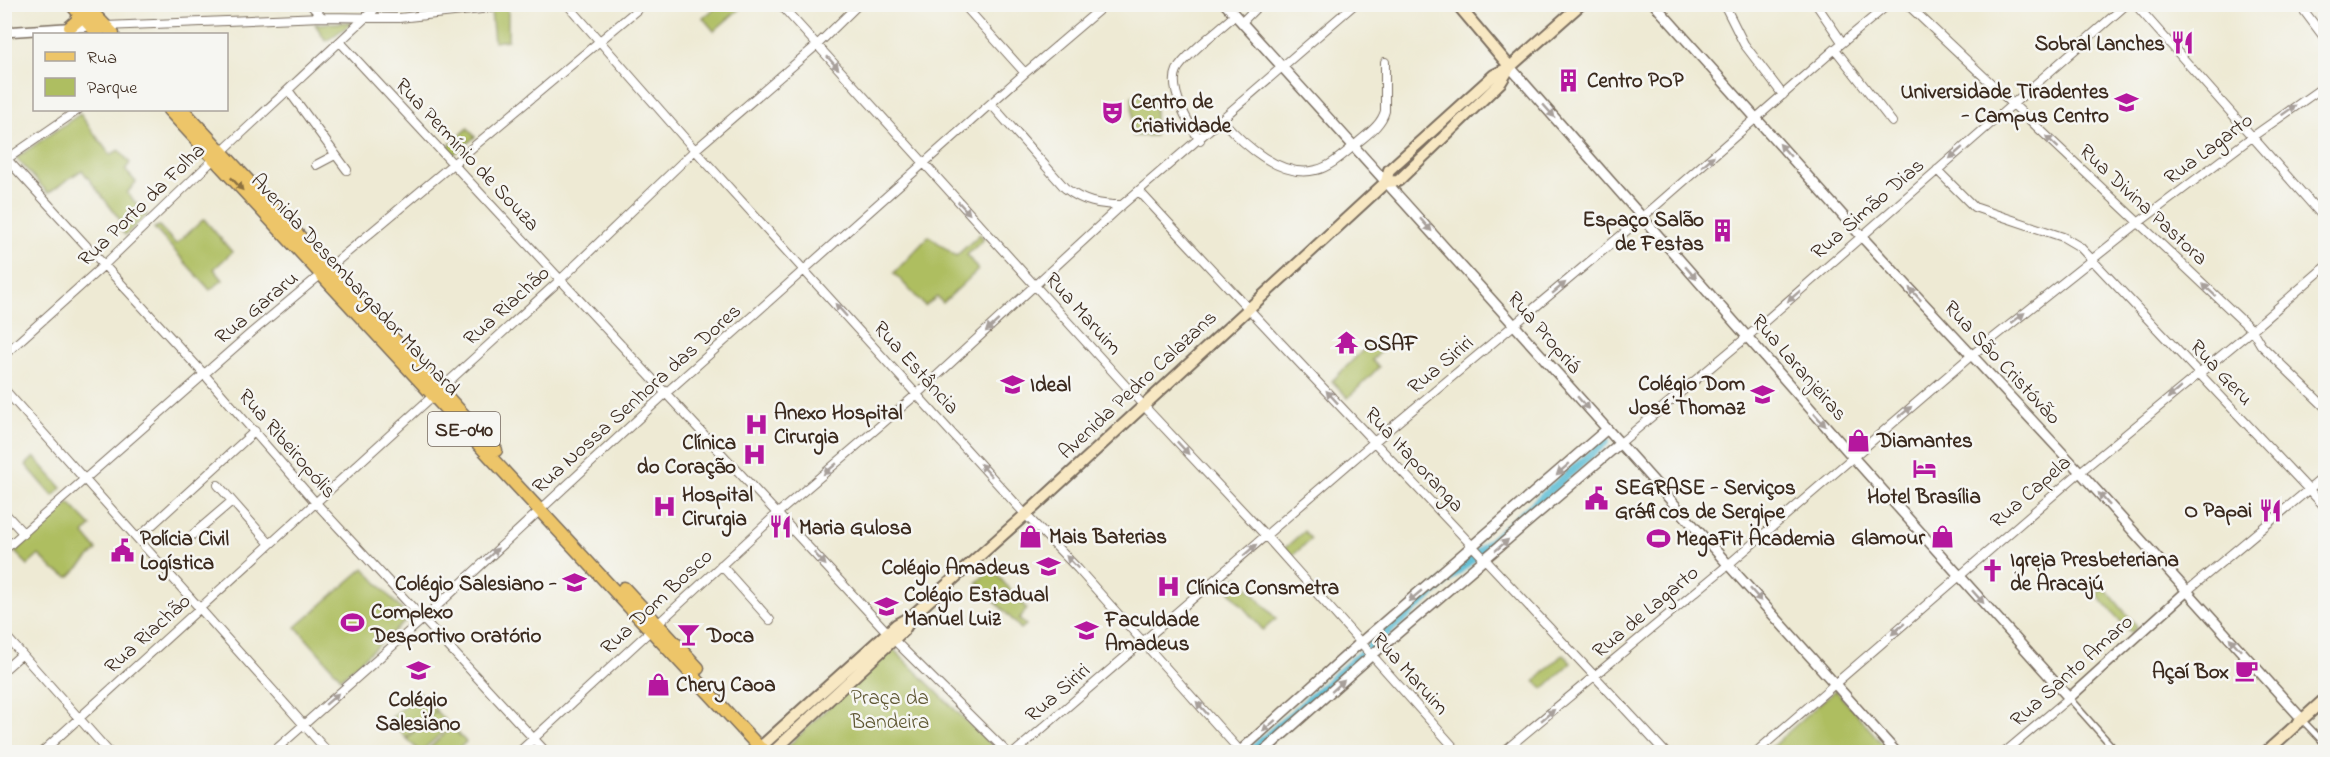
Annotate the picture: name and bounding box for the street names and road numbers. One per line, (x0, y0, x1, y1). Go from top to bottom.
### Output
street label: Rua Permínio de Souza (387, 72, 546, 239)
street label: Rua Lagarto (2158, 106, 2261, 195)
street label: Rua Porto da Folha (72, 137, 213, 274)
street label: Rua Divina Pastora (2071, 138, 2214, 273)
street label: Rua Simão Dias (1805, 152, 1932, 267)
street label: Avenida Desembargador Maynard (242, 167, 466, 405)
street label: Rua Riachão (457, 259, 557, 354)
street label: Rua Gararu (209, 265, 306, 352)
street label: Rua Maruim (1037, 266, 1128, 363)
street label: Rua Propriá (1499, 285, 1588, 381)
street label: Rua São Cristóvão (1936, 294, 2067, 432)
street label: Rua Nossa Senhora das Dores (526, 297, 749, 502)
street label: Avenida Pedro Calazans (1052, 304, 1224, 467)
street label: Rua Laranjeiras (1743, 308, 1854, 428)
street label: Rua Estância (865, 315, 966, 422)
street label: Rua Siriri (1402, 329, 1481, 402)
street label: Rua Geru (2182, 333, 2259, 413)
street label: Rua Ribeiropólis (230, 383, 343, 506)
street label: Rua Itaporanga (1355, 401, 1470, 521)
road number: SE-040 (428, 412, 500, 446)
street label: Rua Capela (1984, 449, 2078, 536)
street label: Rua Dom Bosco (594, 542, 720, 663)
street label: Rua de Lagarto (1586, 559, 1707, 668)
street label: Rua Riachão (98, 587, 198, 682)
street label: Rua Santo Amaro (2004, 608, 2141, 735)
street label: Rua Maruim (1364, 626, 1455, 723)
street label: Rua Siriri (1019, 657, 1098, 730)

